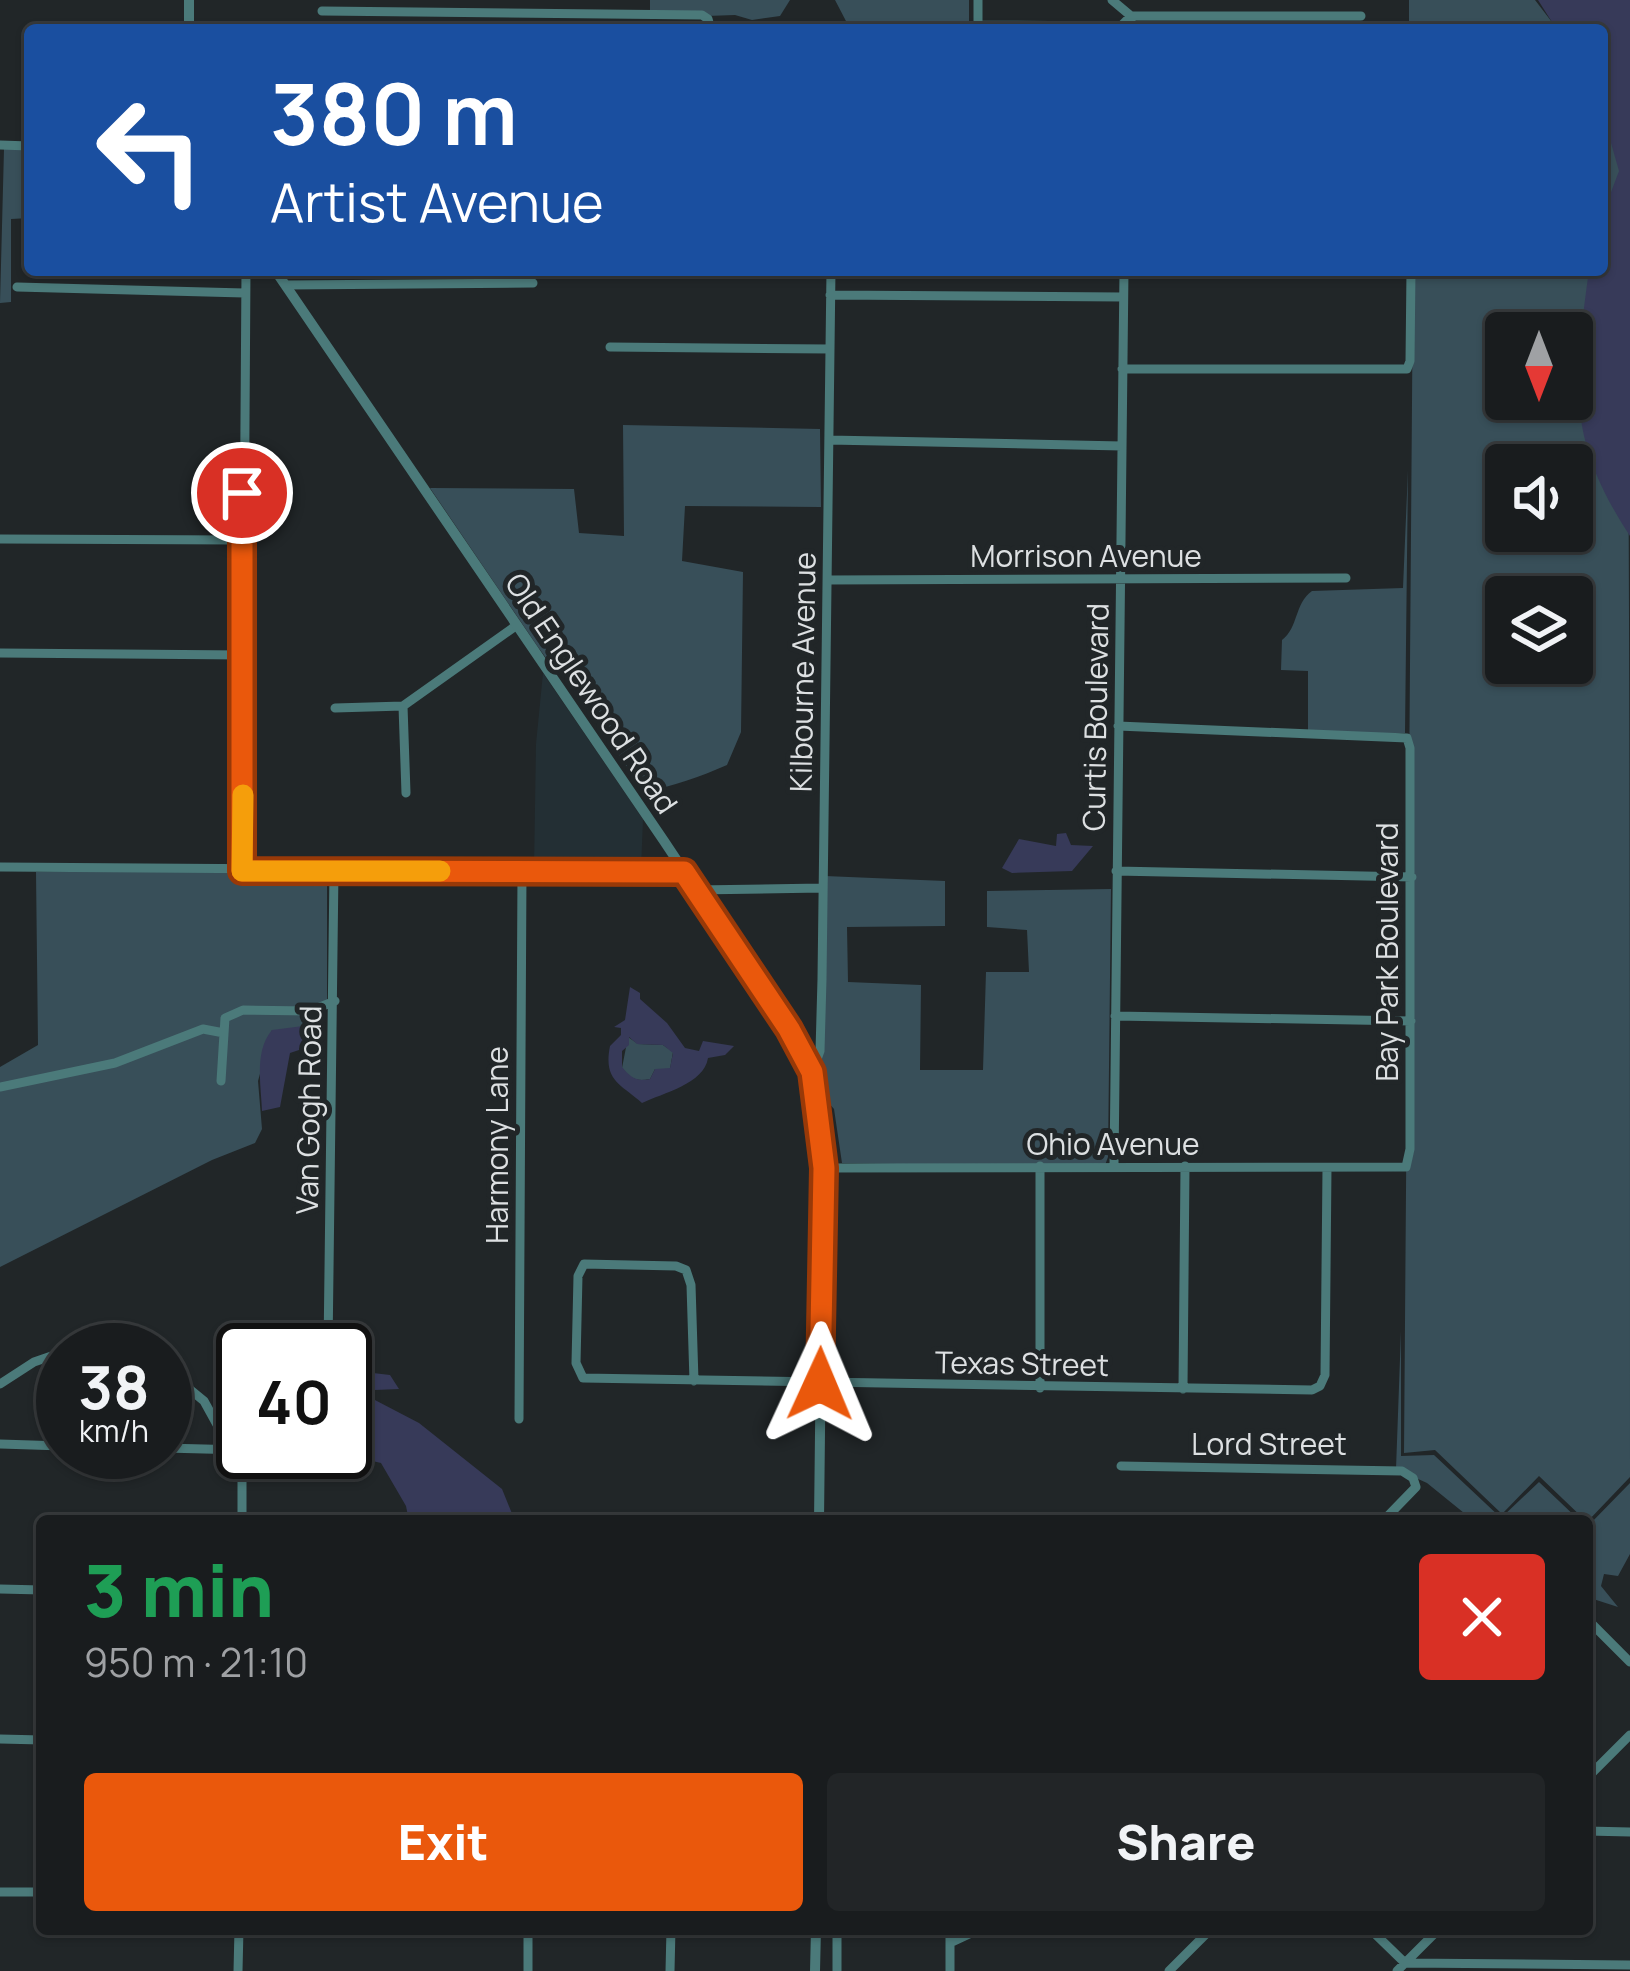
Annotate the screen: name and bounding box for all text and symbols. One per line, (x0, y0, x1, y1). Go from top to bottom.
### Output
text: 380 m (270, 55, 518, 170)
icon: left (72, 72, 228, 228)
text: Artist Avenue (270, 164, 604, 238)
north arrow (1485, 312, 1593, 420)
map controls (1485, 312, 1593, 684)
pin (191, 442, 293, 544)
button: sound (1485, 444, 1593, 552)
icon: arrive (209, 460, 275, 526)
street label: Morrison Avenue (970, 535, 1202, 576)
street label: Kilbourne Avenue (779, 552, 825, 792)
street label: Old Englewood Road (496, 565, 688, 821)
button: layers (1485, 576, 1593, 684)
street label: Curtis Boulevard (1073, 603, 1117, 831)
street label: Bay Park Boulevard (1366, 823, 1407, 1081)
street label: Van Gogh Road (286, 1005, 330, 1215)
street label: Harmony Lane (476, 1046, 517, 1244)
street label: Ohio Avenue (1027, 1123, 1199, 1164)
position arrow (757, 1321, 883, 1447)
speed limit sign: 40 (216, 1323, 372, 1479)
street label: Texas Street (935, 1341, 1109, 1385)
text: 38 (78, 1345, 150, 1427)
text: km/h (79, 1410, 149, 1451)
street label: Lord Street (1191, 1423, 1347, 1464)
text: 3 min (84, 1540, 274, 1639)
button: close (1419, 1554, 1545, 1680)
text: 950 m · 21:10 (84, 1635, 308, 1689)
button: Exit (84, 1773, 803, 1911)
button: Share (827, 1773, 1545, 1911)

